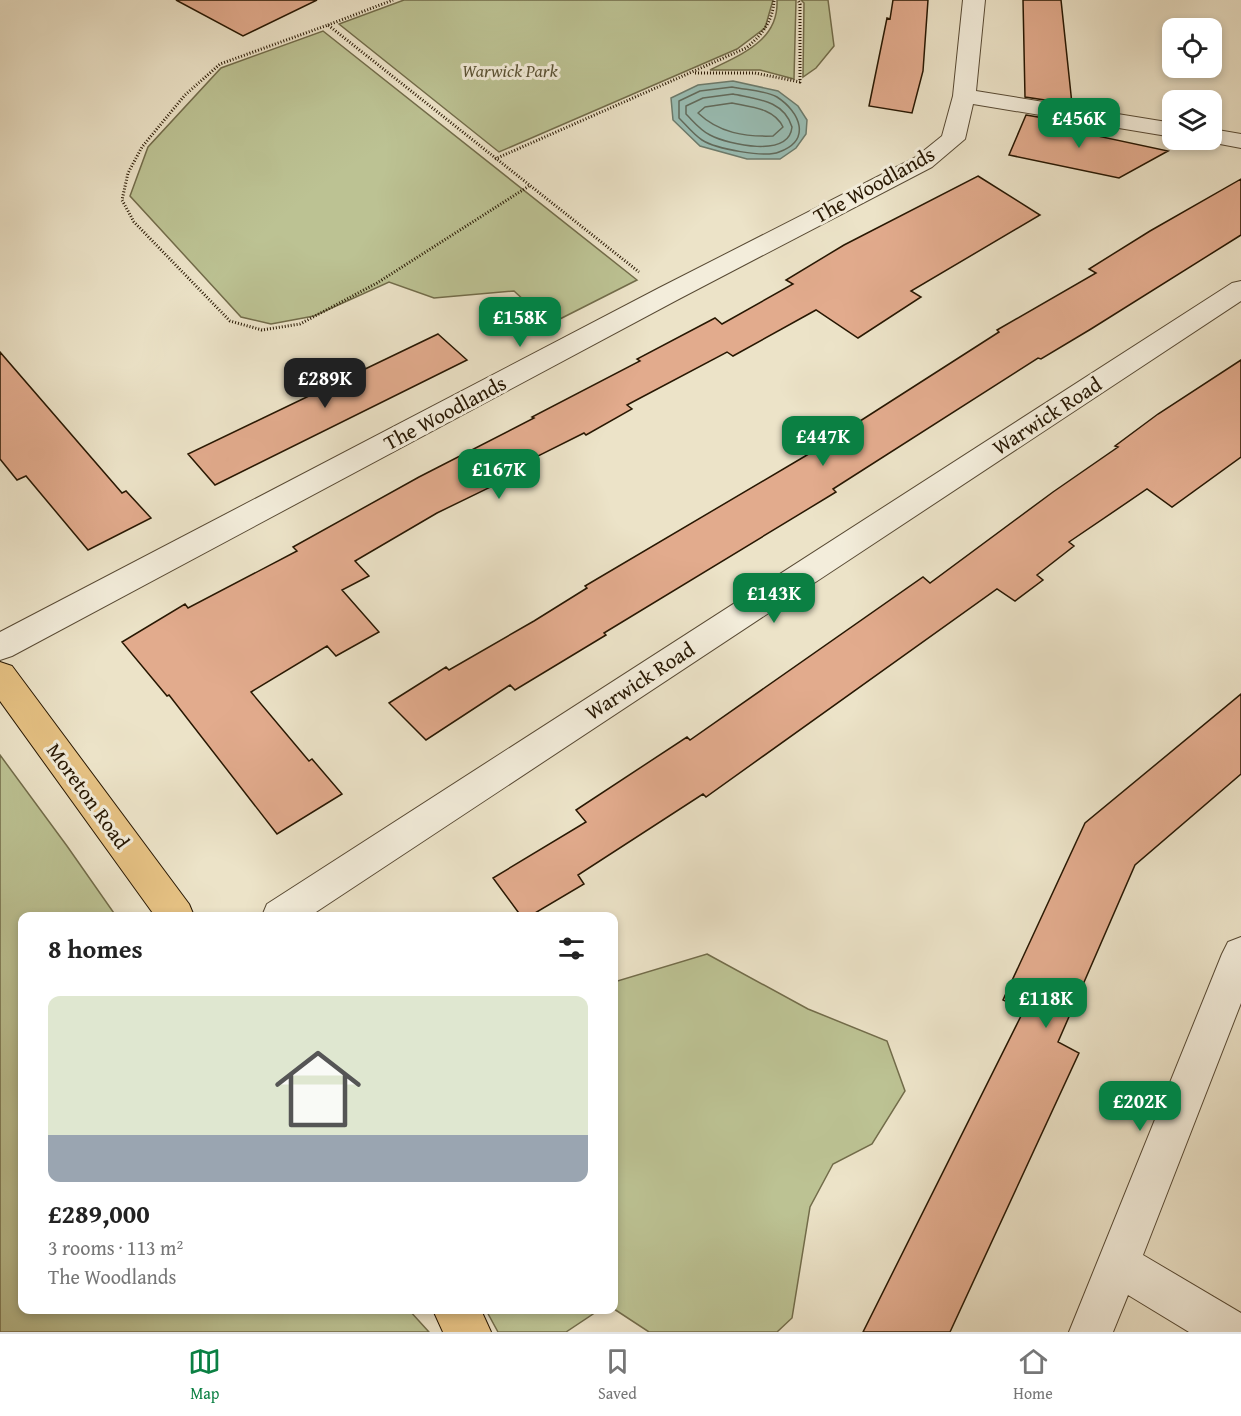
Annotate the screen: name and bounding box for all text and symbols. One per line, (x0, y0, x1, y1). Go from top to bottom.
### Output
map controls (1162, 18, 1222, 150)
button: locate (1162, 18, 1222, 78)
park label: Warwick Park (462, 57, 559, 84)
button: layers (1162, 90, 1222, 150)
pin: £456K (1037, 98, 1121, 149)
text: £456K (1052, 103, 1106, 132)
street label: The Woodlands (807, 138, 940, 231)
pin: £158K (478, 297, 562, 348)
text: £158K (493, 302, 547, 331)
pin: £289K (283, 358, 367, 409)
text: £289K (298, 363, 352, 392)
street label: The Woodlands (378, 367, 512, 458)
street label: Warwick Road (986, 368, 1108, 463)
pin: £447K (781, 416, 865, 467)
text: £447K (796, 421, 850, 450)
pin: £167K (457, 449, 541, 500)
text: £167K (472, 454, 526, 483)
pin: £143K (732, 573, 816, 624)
text: £143K (747, 578, 801, 607)
street label: Warwick Road (579, 633, 701, 728)
street label: Moreton Road (39, 736, 138, 856)
text: 8 homes (48, 929, 143, 968)
icon: filters (555, 932, 588, 965)
pin: £118K (1004, 978, 1088, 1029)
text: £118K (1019, 983, 1073, 1012)
icon: home (264, 1035, 372, 1143)
pin: £202K (1098, 1081, 1182, 1132)
text: £202K (1113, 1086, 1167, 1115)
text: £289,000 (48, 1194, 150, 1233)
text: 3 rooms · 113 m² (48, 1233, 183, 1262)
text: The Woodlands (48, 1262, 176, 1291)
tab: Map (188, 1345, 221, 1405)
tab: Saved (598, 1345, 637, 1405)
tab: Home (1013, 1345, 1053, 1405)

